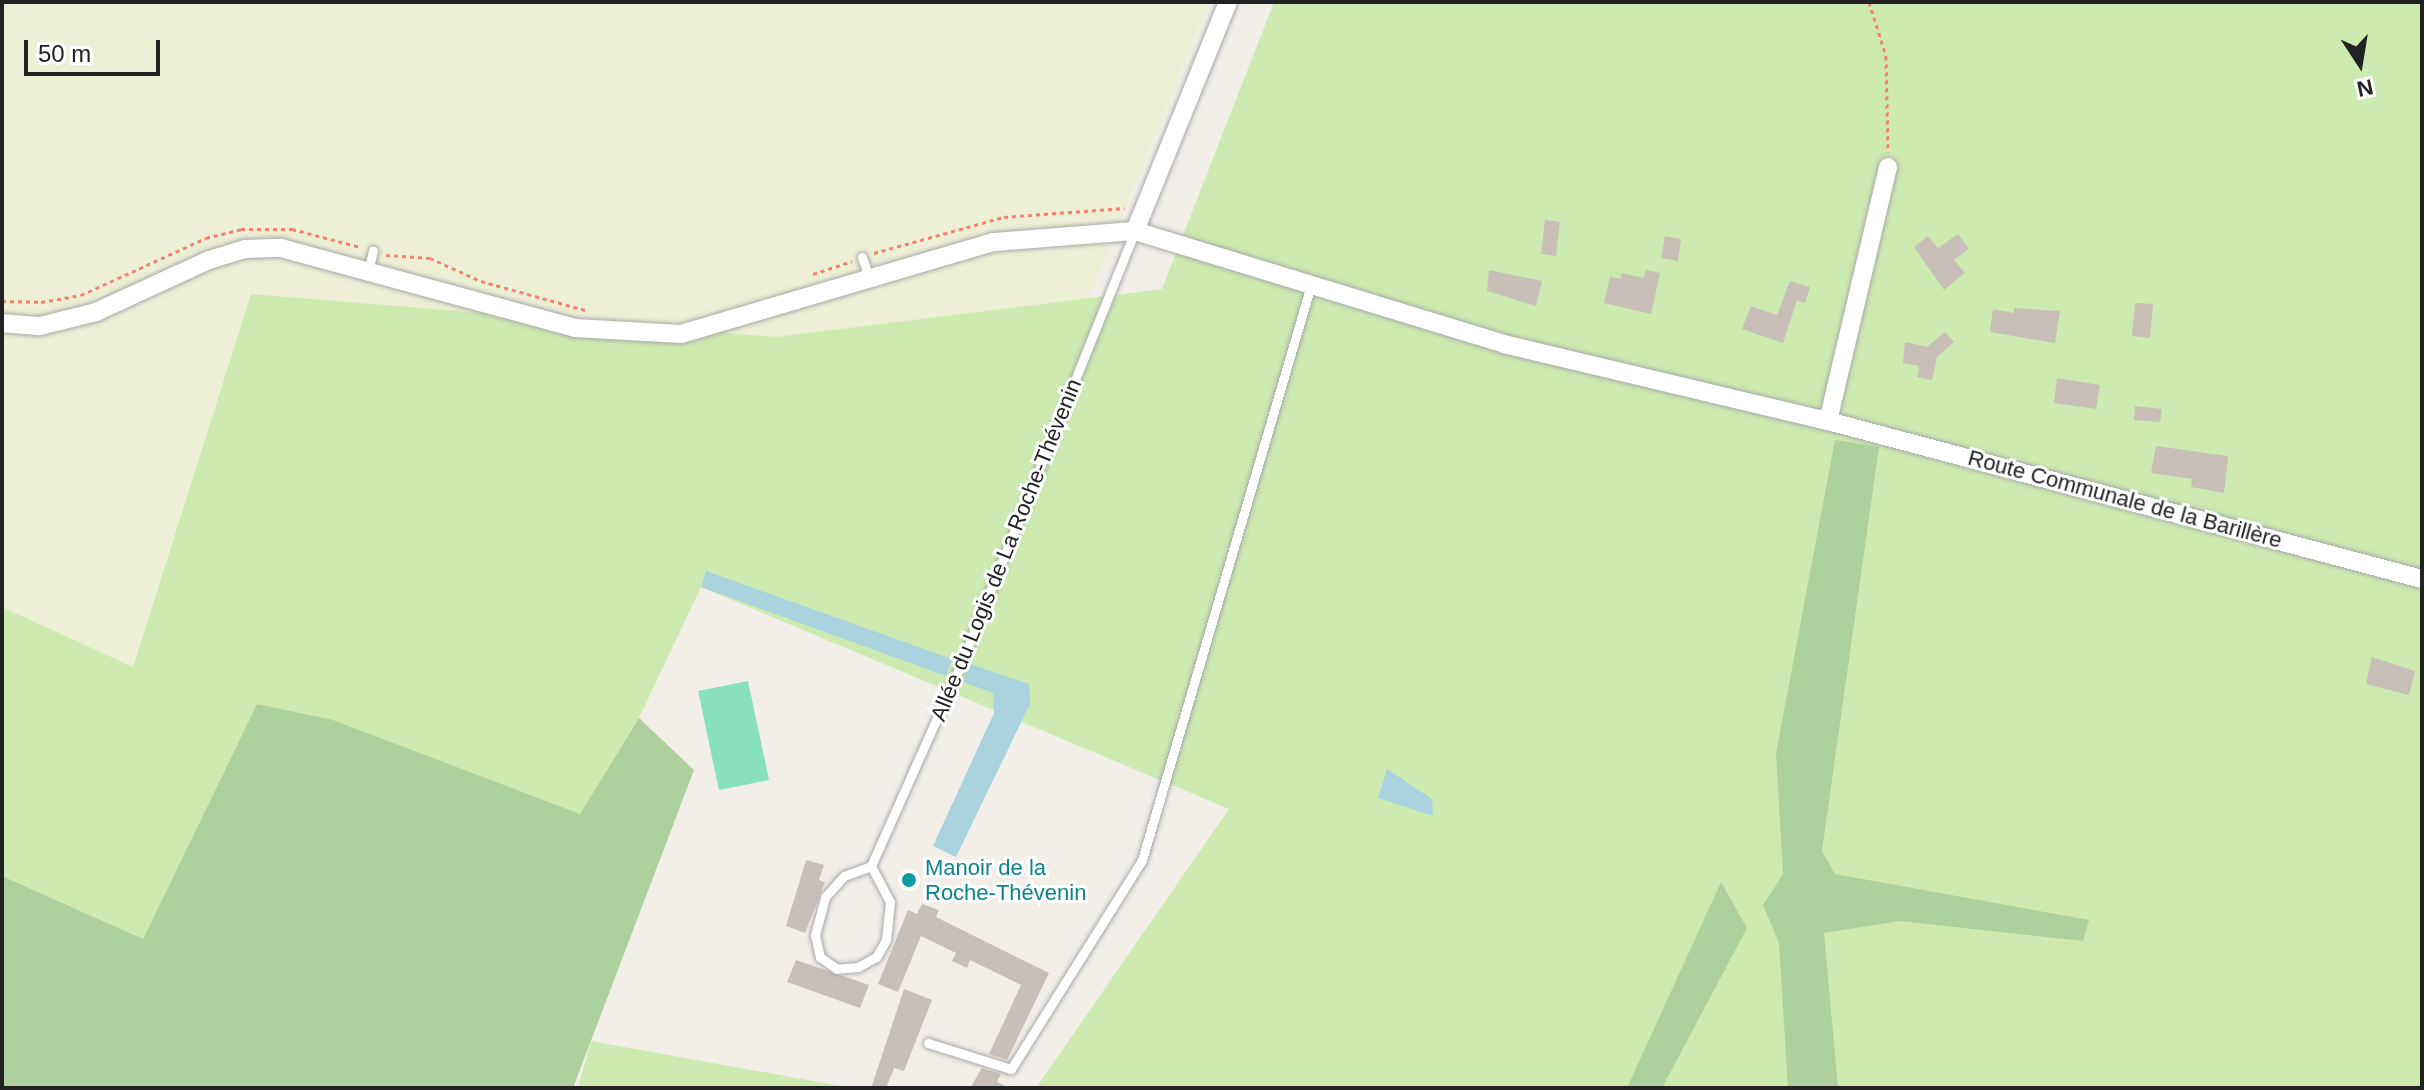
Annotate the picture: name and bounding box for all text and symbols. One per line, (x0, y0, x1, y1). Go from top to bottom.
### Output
scale bar (28, 24, 164, 74)
north arrow (2320, 24, 2400, 104)
text: 50 m (38, 40, 91, 67)
text: N (2355, 74, 2375, 102)
street label: Allée du Logis de La Roche-Thévenin (925, 375, 1087, 725)
street label: Route Communale de la Barillère (1965, 444, 2285, 554)
place label: Manoir de la Roche-Thévenin (925, 854, 1086, 906)
marker: Manoir de la Roche-Thévenin (900, 871, 918, 889)

